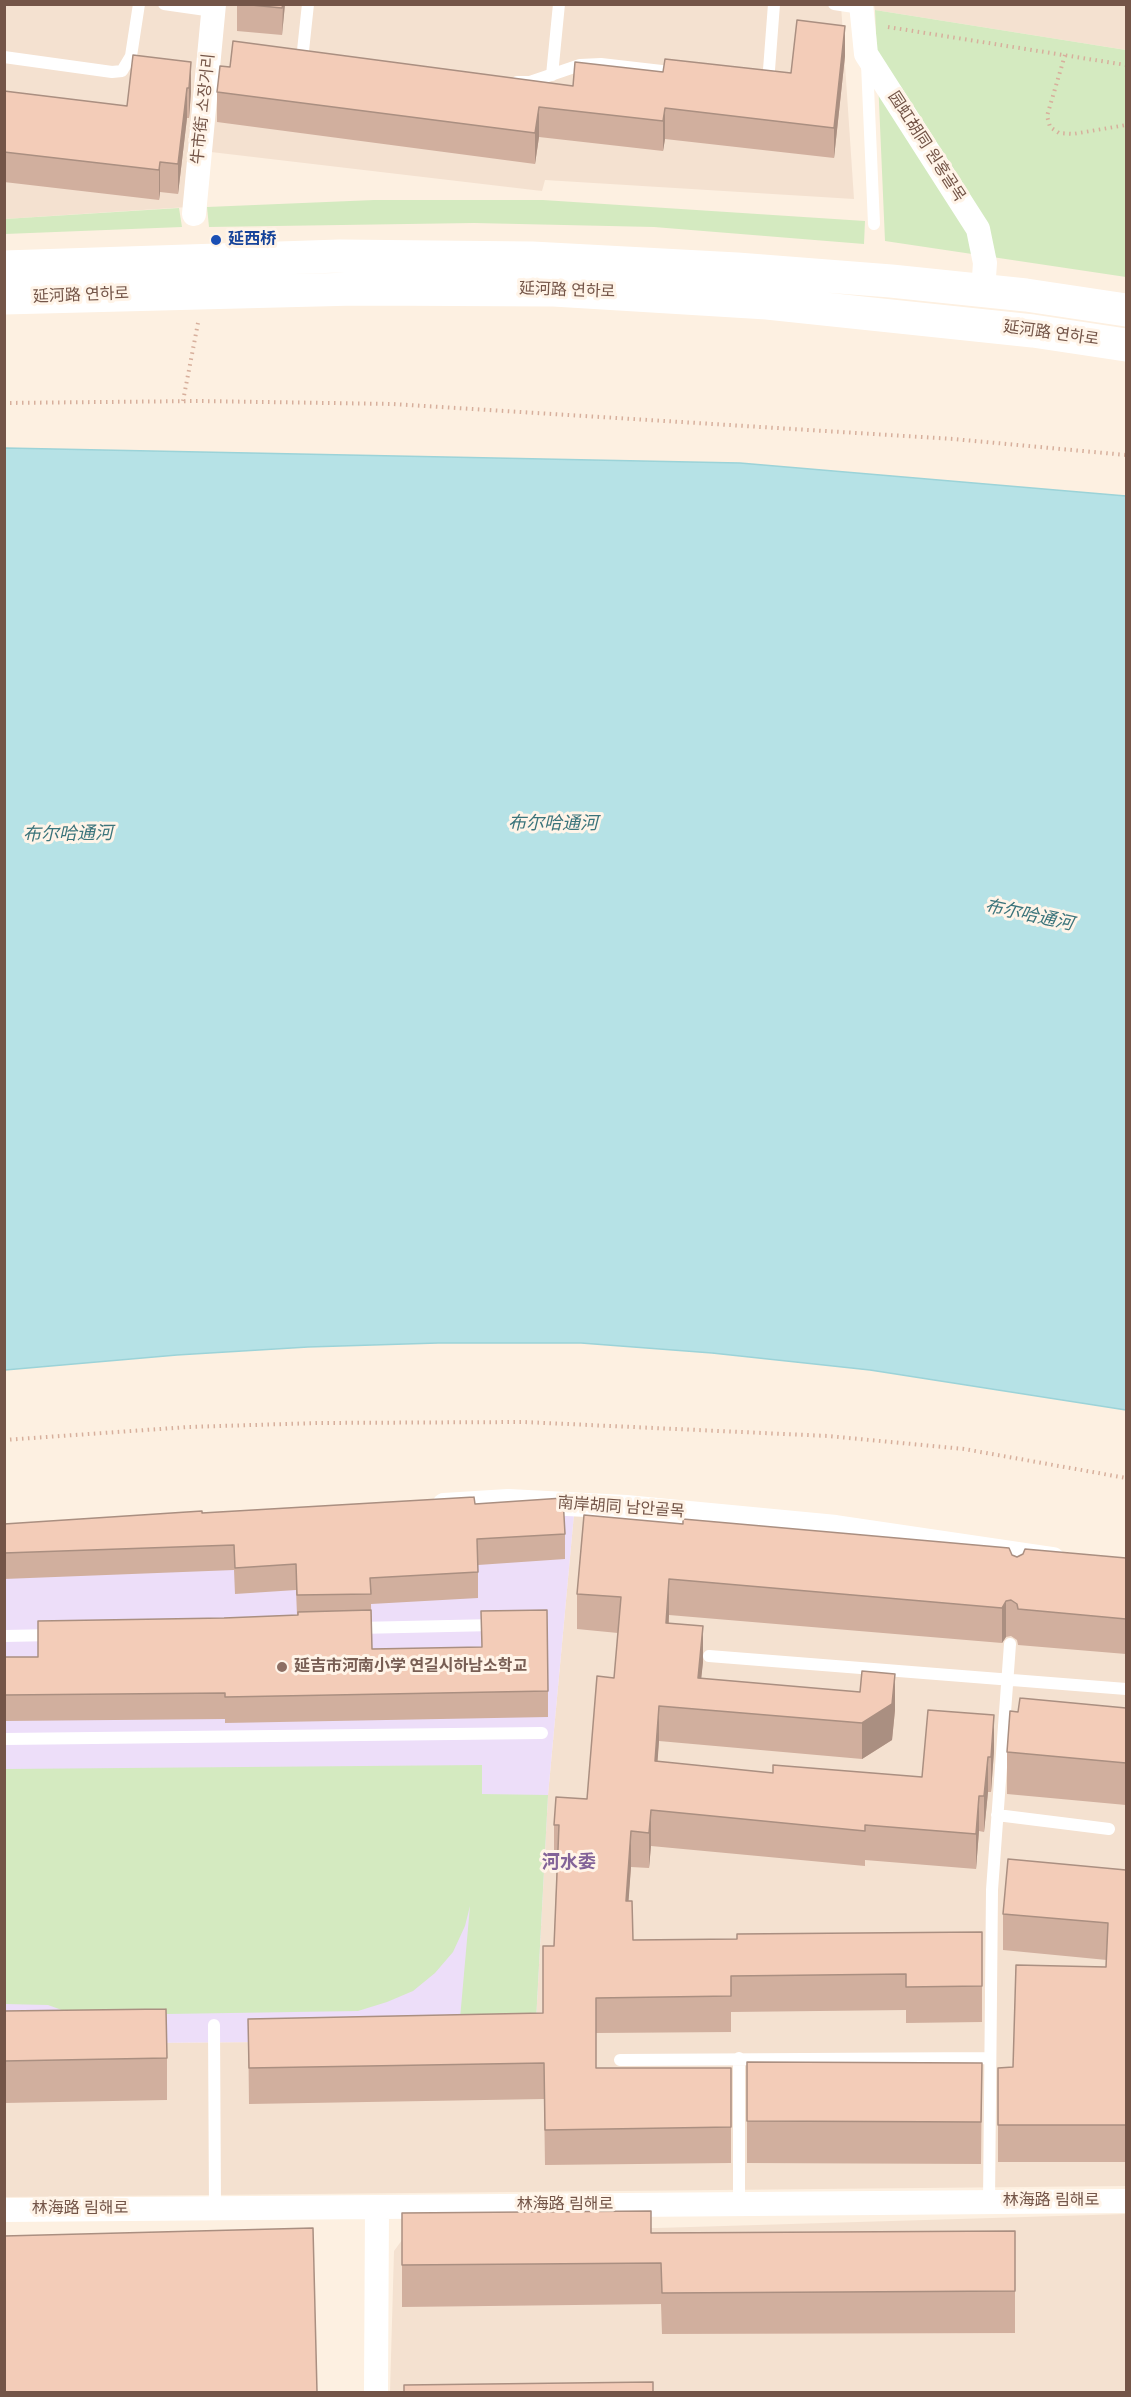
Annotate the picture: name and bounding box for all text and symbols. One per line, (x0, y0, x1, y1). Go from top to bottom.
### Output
street label: 牛市街 소장거리 (189, 53, 219, 165)
street label: 园虹胡同 원홍골목 (883, 88, 969, 206)
place label: 延西桥 (228, 230, 276, 250)
marker: 延西桥 (209, 233, 223, 247)
street label: 延河路 연하로 (518, 280, 616, 302)
street label: 延河路 연하로 (32, 285, 130, 307)
street label: 延河路 연하로 (1002, 318, 1100, 350)
water label: 布尔哈通河 (508, 813, 598, 835)
water label: 布尔哈通河 (23, 823, 113, 847)
water label: 布尔哈通河 (983, 896, 1075, 936)
street label: 南岸胡同 남안골목 (557, 1494, 685, 1522)
place label: 延吉市河南小学 연길시하남소학교 (294, 1657, 527, 1677)
marker: 延吉市河南小学 연길시하남소학교 (275, 1660, 289, 1674)
district label: 河水委 (542, 1852, 596, 1874)
street label: 林海路 림해로 (1003, 2191, 1099, 2211)
street label: 林海路 림해로 (517, 2195, 613, 2215)
street label: 林海路 림해로 (32, 2199, 128, 2219)

